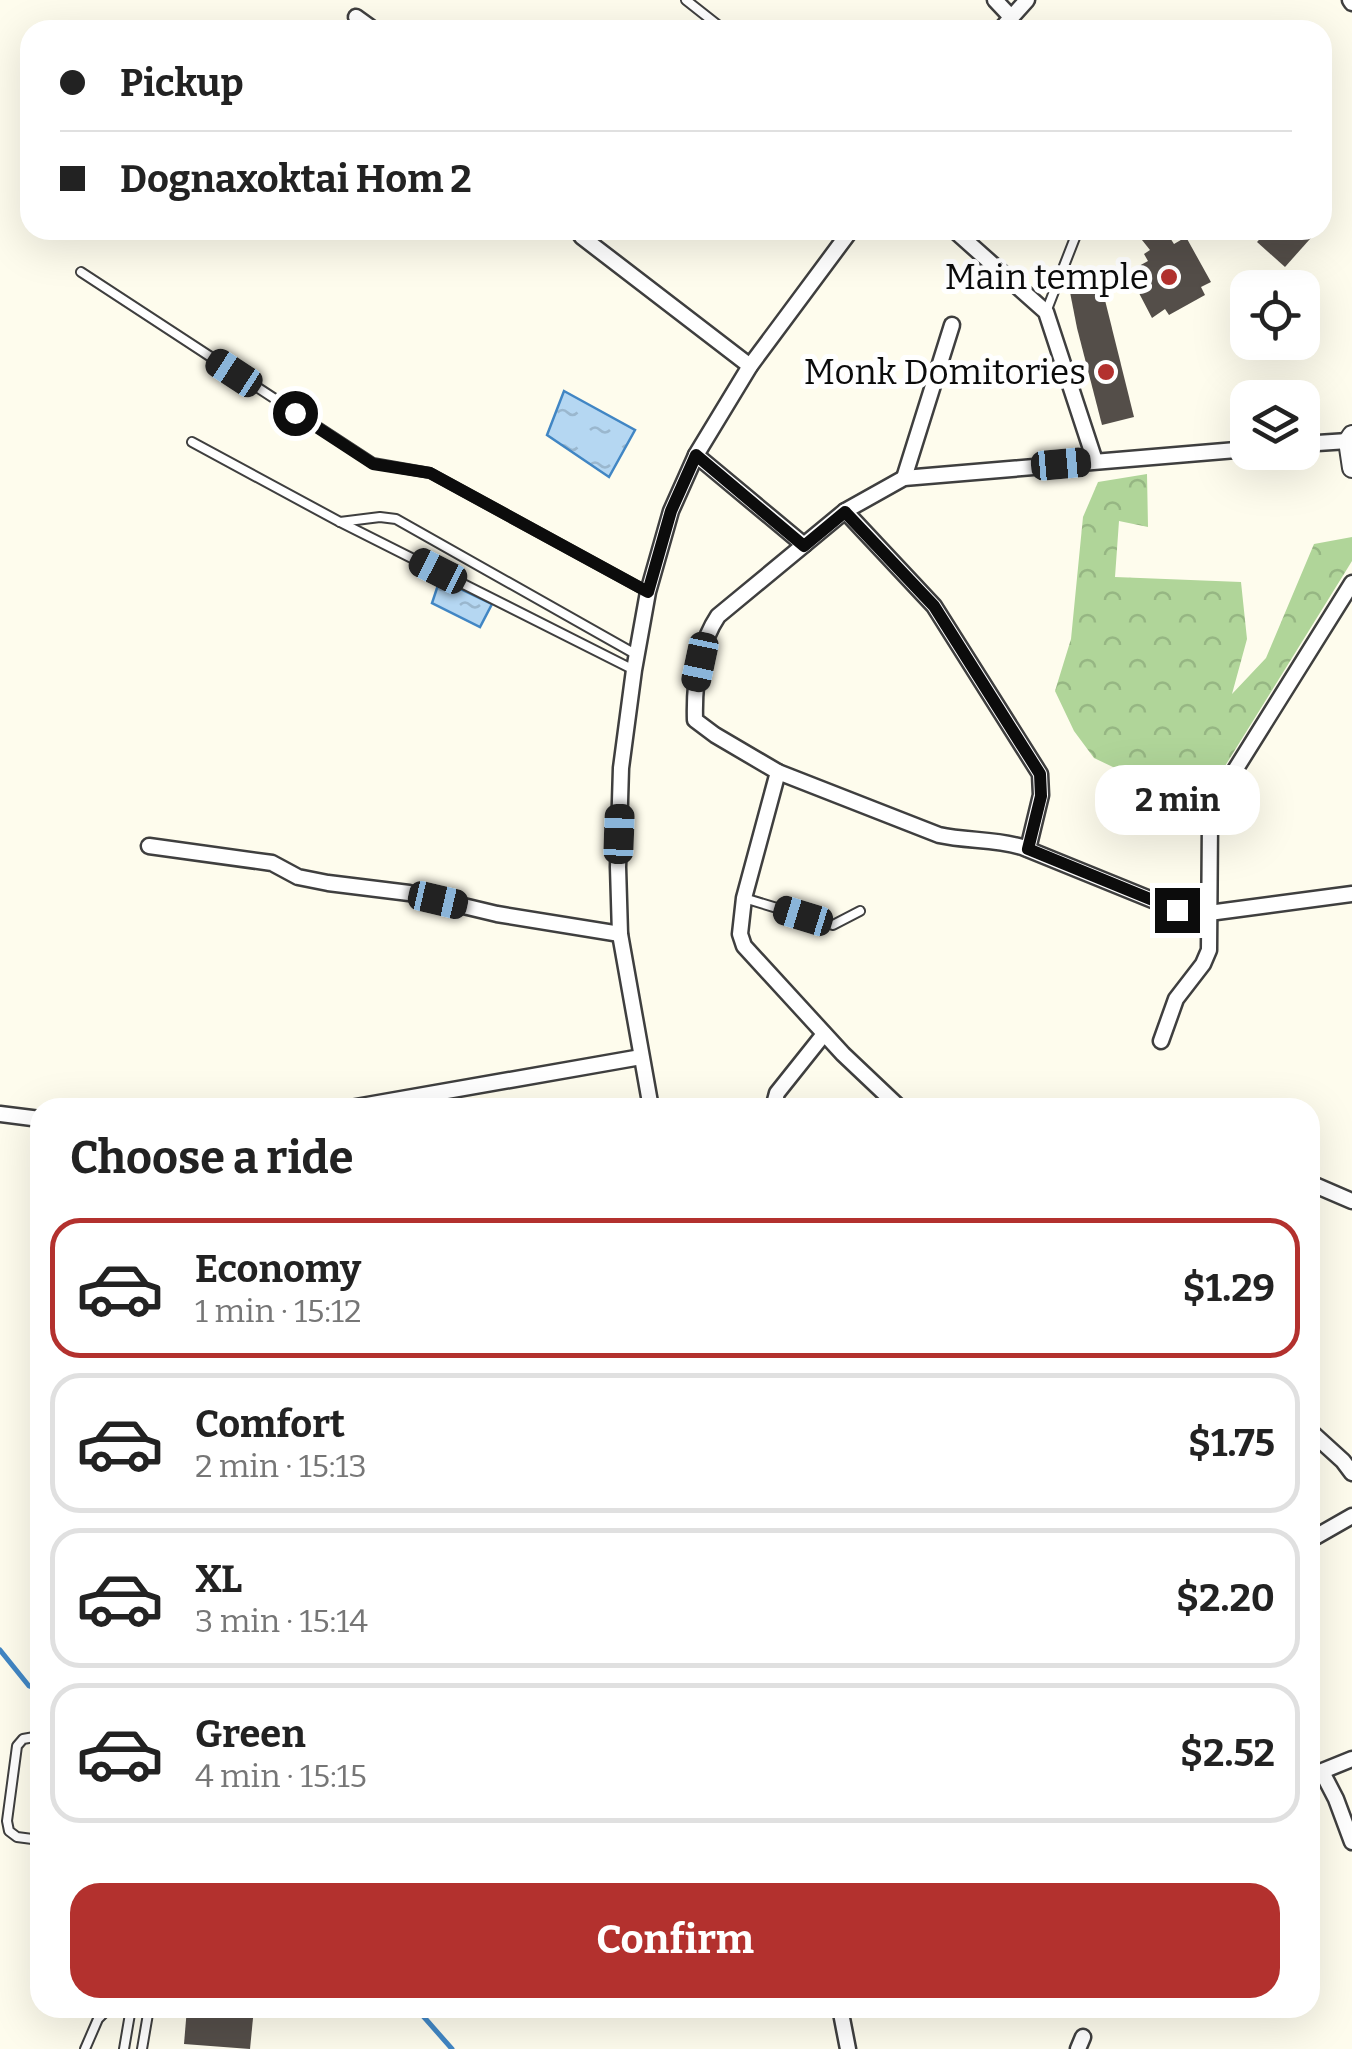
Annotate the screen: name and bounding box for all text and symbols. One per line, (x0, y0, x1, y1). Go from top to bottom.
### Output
text: Pickup (120, 60, 244, 106)
text: Dognaxoktai Hom 2 (120, 156, 472, 202)
place label: Main temple (945, 256, 1149, 298)
marker: Main temple (1158, 266, 1180, 288)
map controls (1230, 270, 1320, 470)
button: locate (1230, 270, 1320, 360)
car (201, 344, 267, 402)
place label: Monk Domitories (804, 351, 1086, 393)
marker: Monk Domitories (1095, 361, 1117, 383)
button: layers (1230, 380, 1320, 470)
route start (273, 391, 318, 436)
car (1030, 446, 1092, 482)
car (404, 544, 472, 598)
car (679, 630, 721, 694)
callout: 2 min (1094, 765, 1260, 835)
text: 2 min (1135, 781, 1220, 819)
car (603, 803, 635, 865)
car (405, 879, 471, 921)
route end (1155, 888, 1200, 933)
car (770, 893, 836, 939)
text: Choose a ride (70, 1131, 353, 1185)
icon: car (75, 1243, 165, 1333)
text: Economy (195, 1246, 361, 1292)
text: $1.29 (1183, 1265, 1275, 1311)
text: 1 min · 15:12 (195, 1292, 362, 1330)
icon: car (75, 1398, 165, 1488)
text: Comfort (195, 1401, 345, 1447)
text: $1.75 (1188, 1420, 1275, 1466)
text: 2 min · 15:13 (195, 1447, 367, 1485)
icon: car (75, 1553, 165, 1643)
text: XL (195, 1556, 242, 1602)
text: $2.20 (1176, 1575, 1275, 1621)
text: 3 min · 15:14 (195, 1602, 368, 1640)
icon: car (75, 1708, 165, 1798)
text: Green (195, 1711, 306, 1757)
text: $2.52 (1180, 1730, 1275, 1776)
text: 4 min · 15:15 (195, 1757, 367, 1795)
button: Confirm (70, 1883, 1280, 1998)

